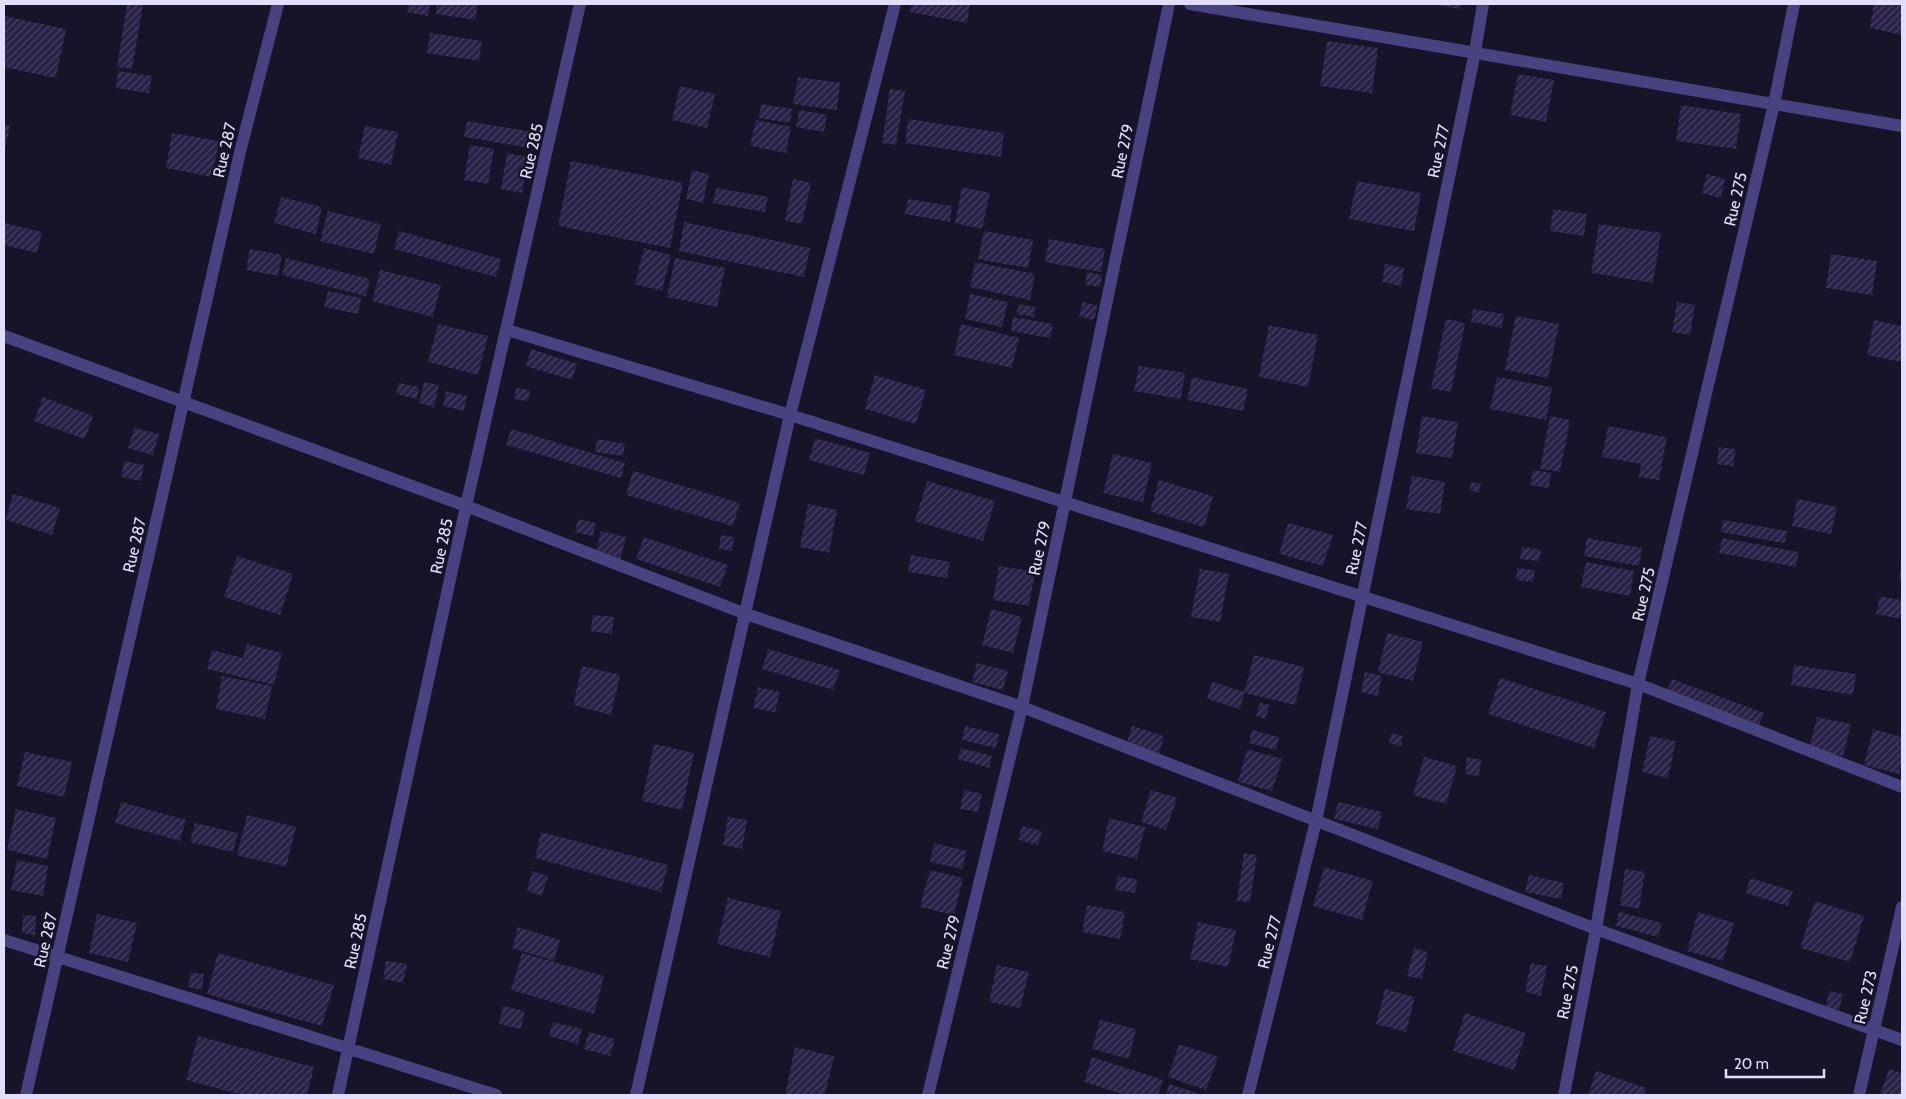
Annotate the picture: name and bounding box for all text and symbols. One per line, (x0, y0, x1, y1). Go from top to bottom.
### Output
street label: Rue 287 (209, 121, 240, 179)
street label: Rue 285 (516, 122, 547, 181)
street label: Rue 279 (1107, 122, 1138, 180)
street label: Rue 277 (1424, 123, 1453, 180)
street label: Rue 275 (1720, 170, 1751, 228)
street label: Rue 287 (119, 516, 150, 574)
street label: Rue 285 (426, 517, 457, 576)
street label: Rue 279 (1024, 519, 1055, 577)
street label: Rue 277 (1342, 520, 1371, 577)
street label: Rue 275 (1628, 565, 1659, 623)
street label: Rue 287 (30, 911, 61, 969)
street label: Rue 285 (340, 912, 371, 971)
street label: Rue 279 (933, 913, 964, 971)
street label: Rue 277 (1254, 914, 1285, 971)
street label: Rue 275 (1553, 963, 1582, 1021)
street label: Rue 273 (1850, 968, 1881, 1026)
scale bar (1726, 1046, 1824, 1078)
text: 20 m (1734, 1055, 1769, 1073)

